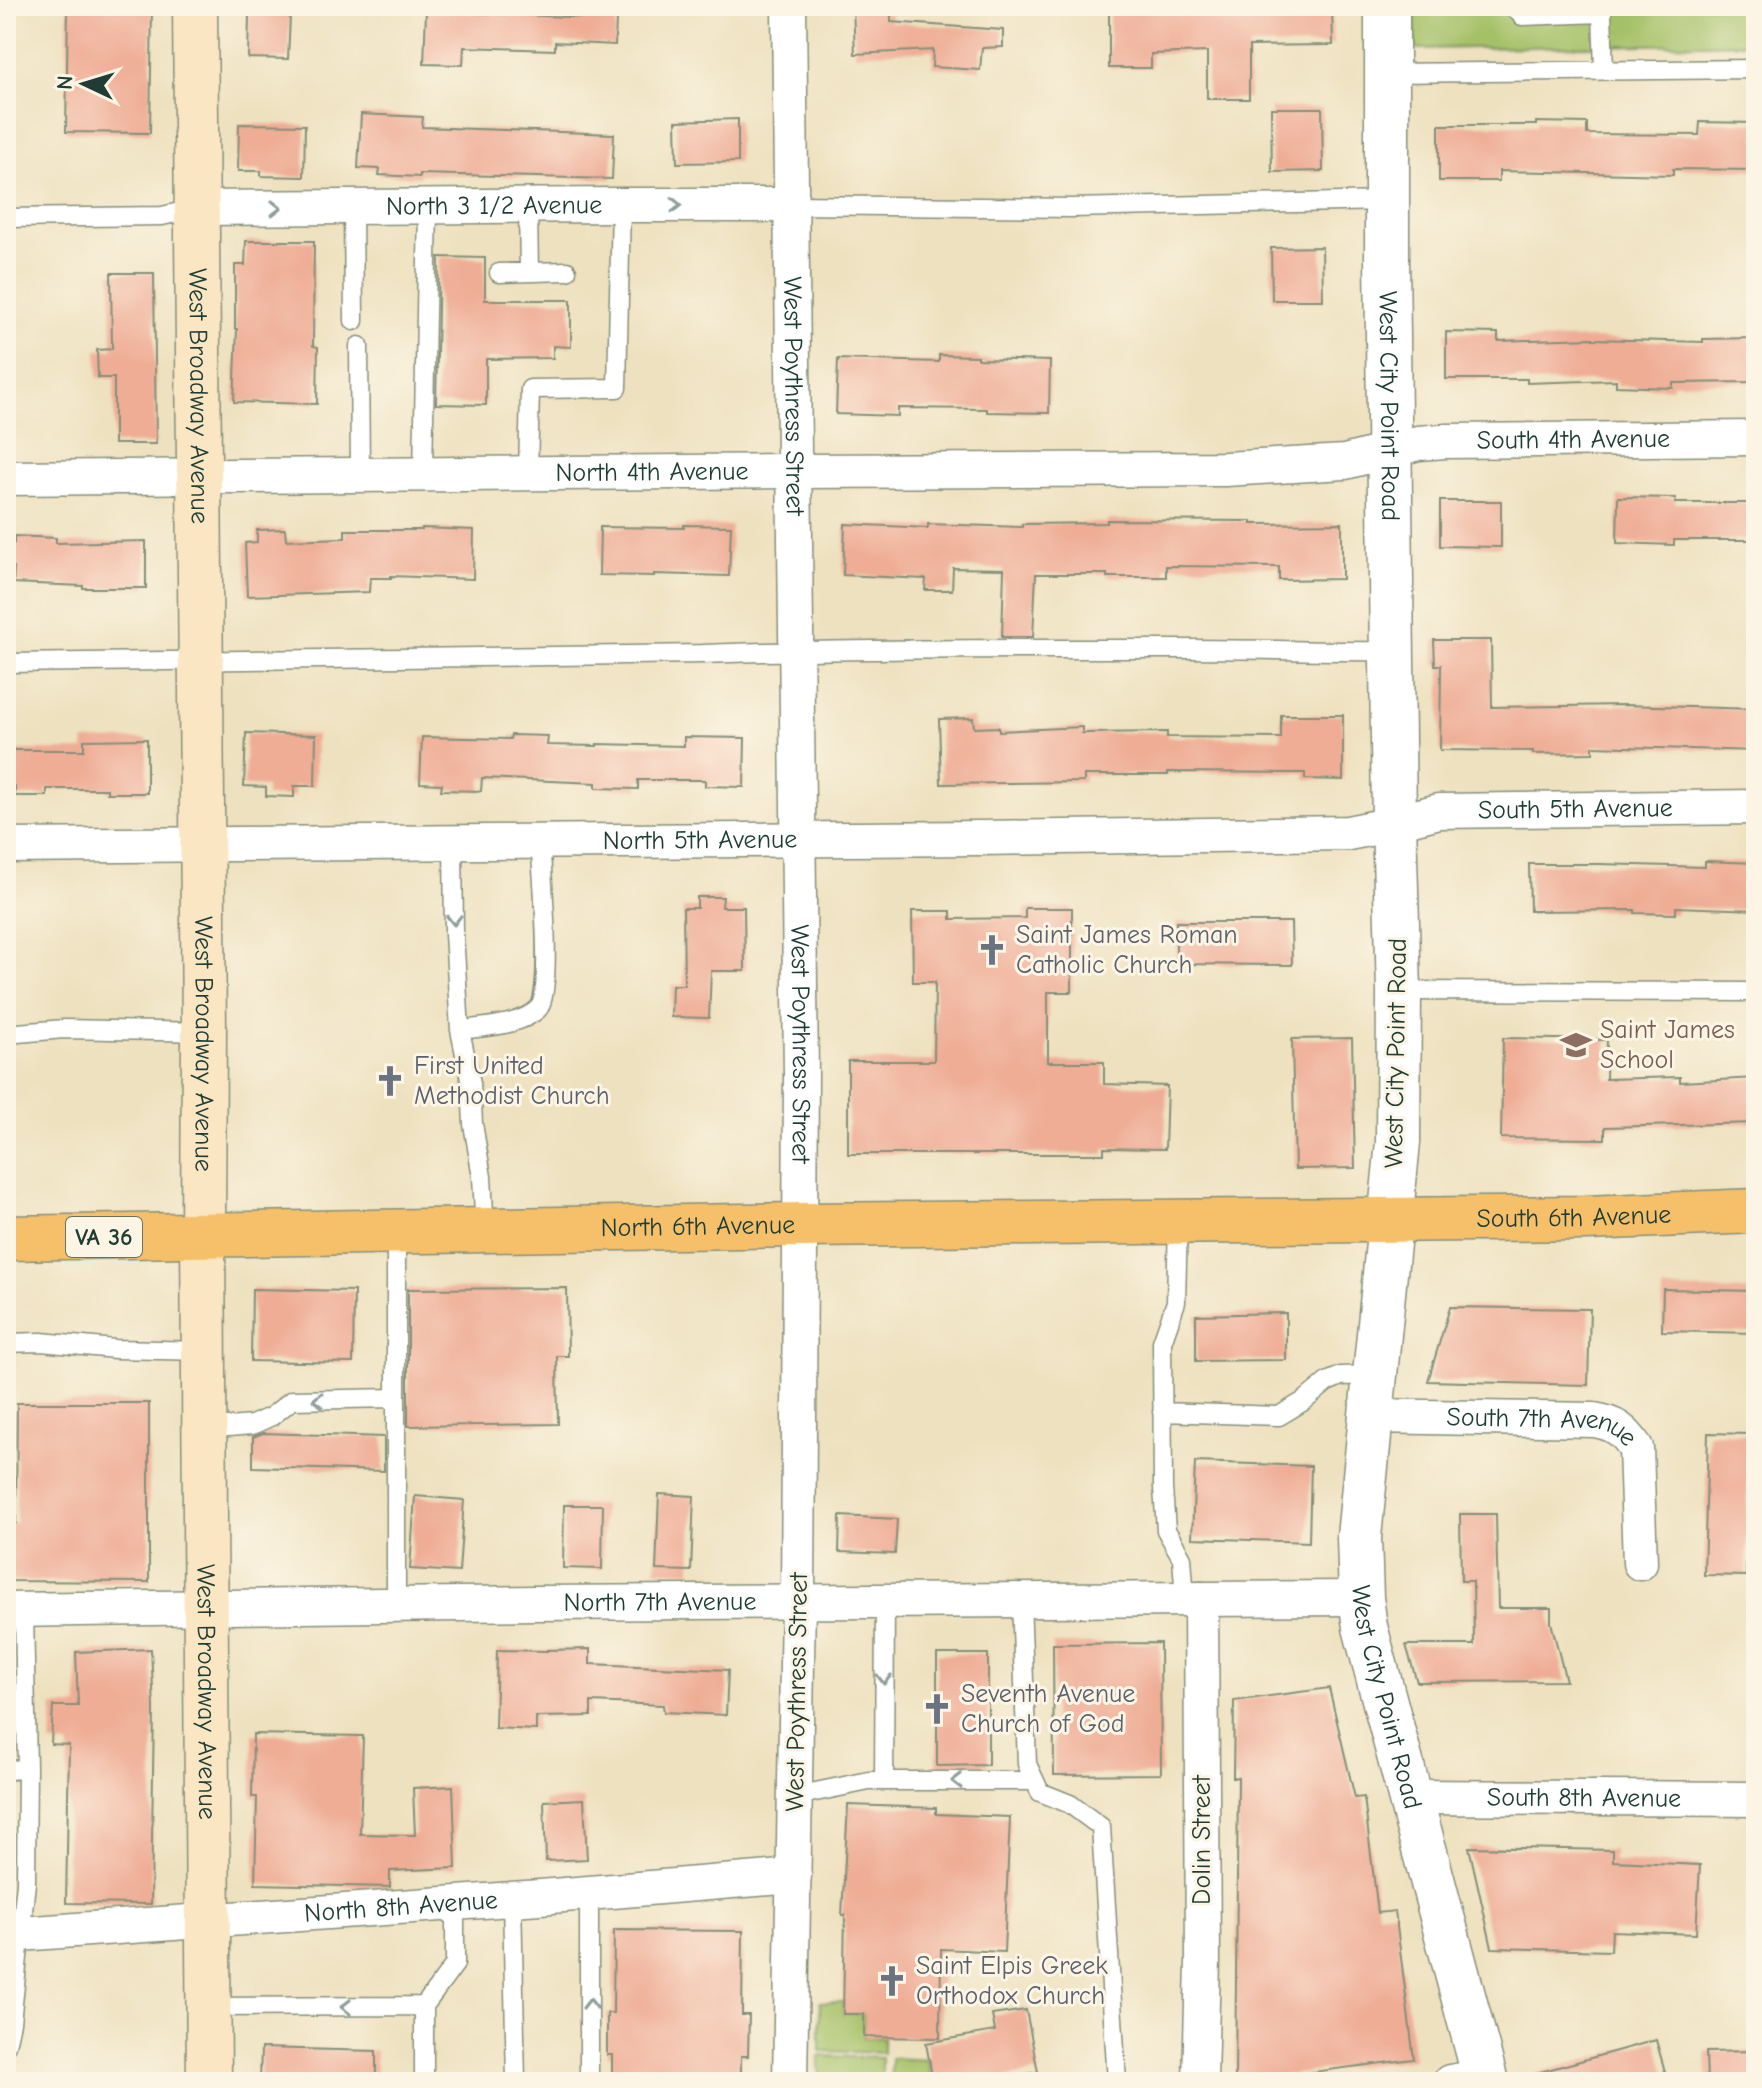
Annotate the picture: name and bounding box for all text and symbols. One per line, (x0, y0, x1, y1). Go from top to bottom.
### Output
north arrow (44, 44, 124, 124)
text: N (52, 75, 79, 91)
street label: North 3 1/2 Avenue (386, 190, 602, 222)
one-way arrow (670, 196, 683, 214)
one-way arrow (270, 199, 283, 217)
street label: West Broadway Avenue (182, 268, 215, 524)
street label: West Poythress Street (777, 276, 810, 517)
street label: West City Point Road (1372, 291, 1405, 521)
street label: South 4th Avenue (1476, 424, 1670, 456)
street label: North 4th Avenue (555, 456, 749, 488)
street label: South 5th Avenue (1478, 793, 1673, 826)
street label: North 5th Avenue (603, 825, 797, 856)
one-way arrow (445, 914, 462, 927)
street label: West Broadway Avenue (188, 916, 219, 1172)
place label: Saint James Roman Catholic Church (1016, 920, 1238, 980)
street label: West Poythress Street (784, 924, 816, 1165)
church icon: Saint James Roman Catholic Church (975, 933, 1009, 967)
street label: West City Point Road (1379, 938, 1413, 1168)
place label: Saint James School (1600, 1015, 1735, 1075)
school or university icon: Saint James School (1559, 1028, 1593, 1062)
place label: First United Methodist Church (414, 1051, 610, 1111)
church icon: First United Methodist Church (373, 1064, 407, 1098)
street label: South 6th Avenue (1476, 1200, 1672, 1234)
street label: North 6th Avenue (600, 1210, 795, 1243)
road number: VA 36 (66, 1217, 142, 1257)
one-way arrow (311, 1391, 324, 1408)
street label: South 7th Avenue (1446, 1402, 1643, 1452)
street label: West Broadway Avenue (190, 1564, 222, 1820)
street label: West Poythress Street (780, 1571, 814, 1812)
street label: West City Point Road (1346, 1584, 1428, 1812)
street label: North 7th Avenue (563, 1587, 756, 1618)
one-way arrow (875, 1673, 893, 1686)
place label: Seventh Avenue Church of God (961, 1679, 1135, 1739)
church icon: Seventh Avenue Church of God (920, 1692, 954, 1726)
one-way arrow (950, 1772, 963, 1790)
street label: Dolin Street (1187, 1774, 1217, 1905)
street label: South 8th Avenue (1487, 1782, 1681, 1814)
street label: North 8th Avenue (303, 1885, 499, 1929)
place label: Saint Elpis Greek Orthodox Church (916, 1951, 1108, 2011)
church icon: Saint Elpis Greek Orthodox Church (875, 1964, 909, 1998)
one-way arrow (581, 1997, 599, 2010)
one-way arrow (339, 1998, 352, 2016)

